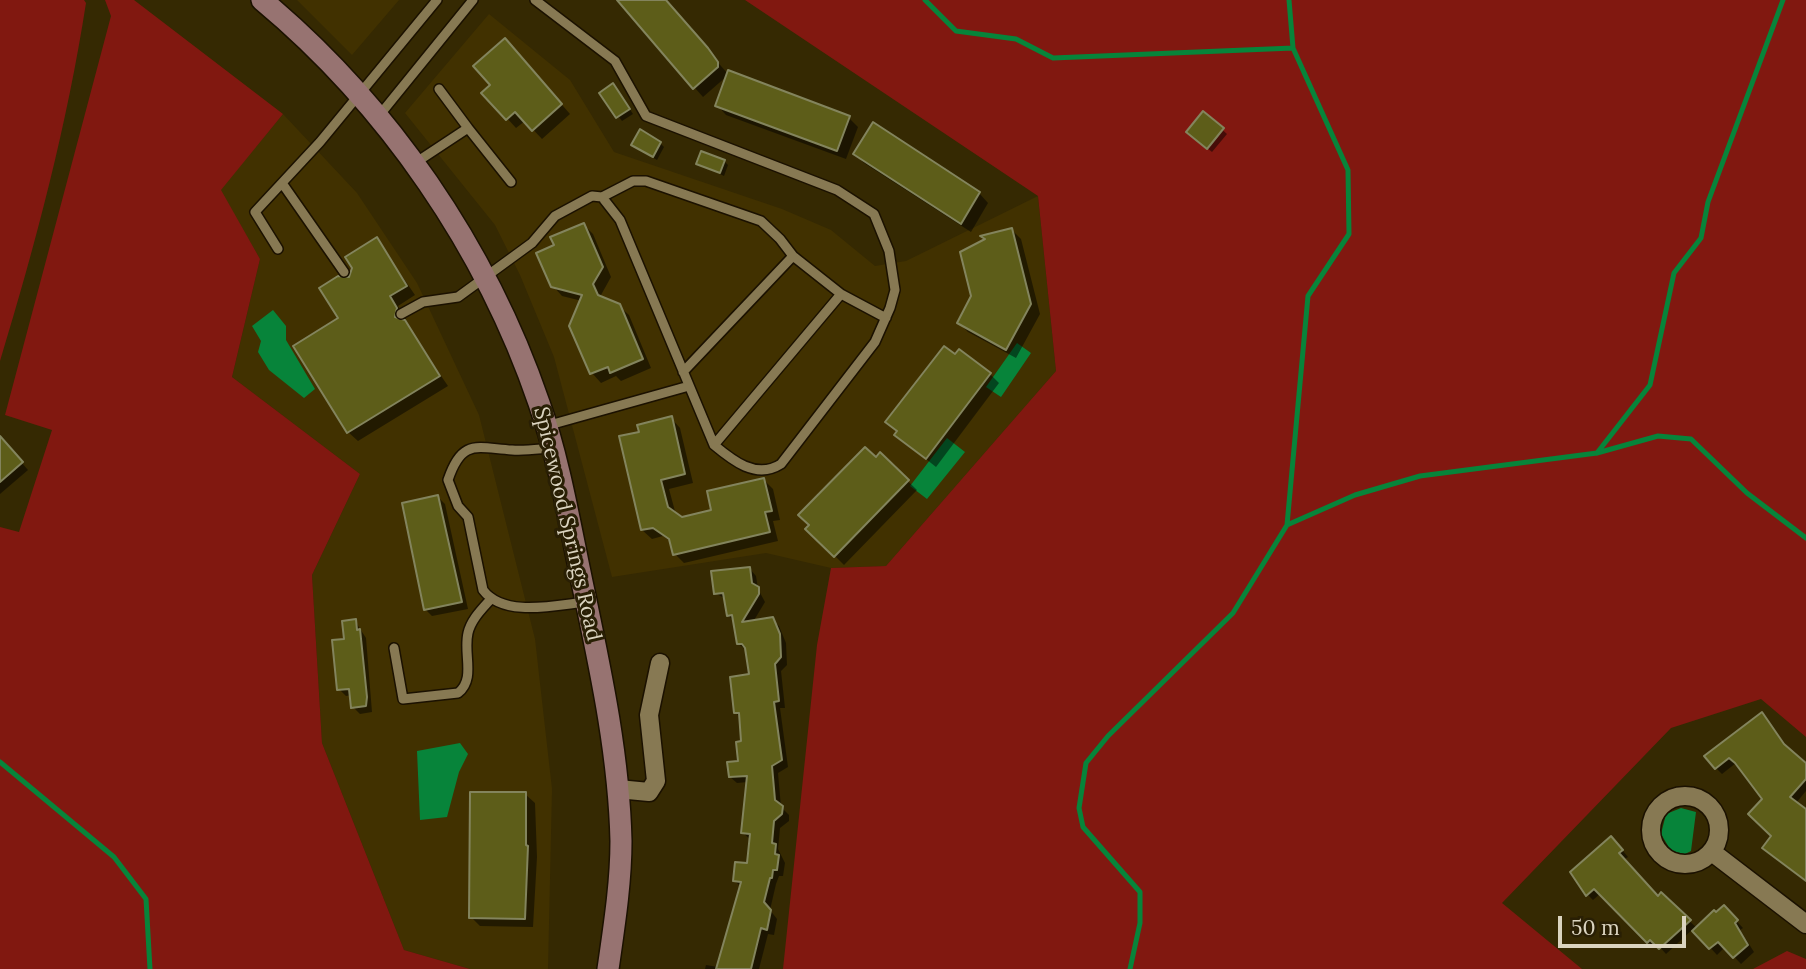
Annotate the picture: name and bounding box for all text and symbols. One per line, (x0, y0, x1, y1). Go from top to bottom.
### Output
street label: Spicewood Springs Road (528, 405, 606, 643)
scale bar (1561, 902, 1689, 946)
text: 50 m (1571, 914, 1620, 941)

